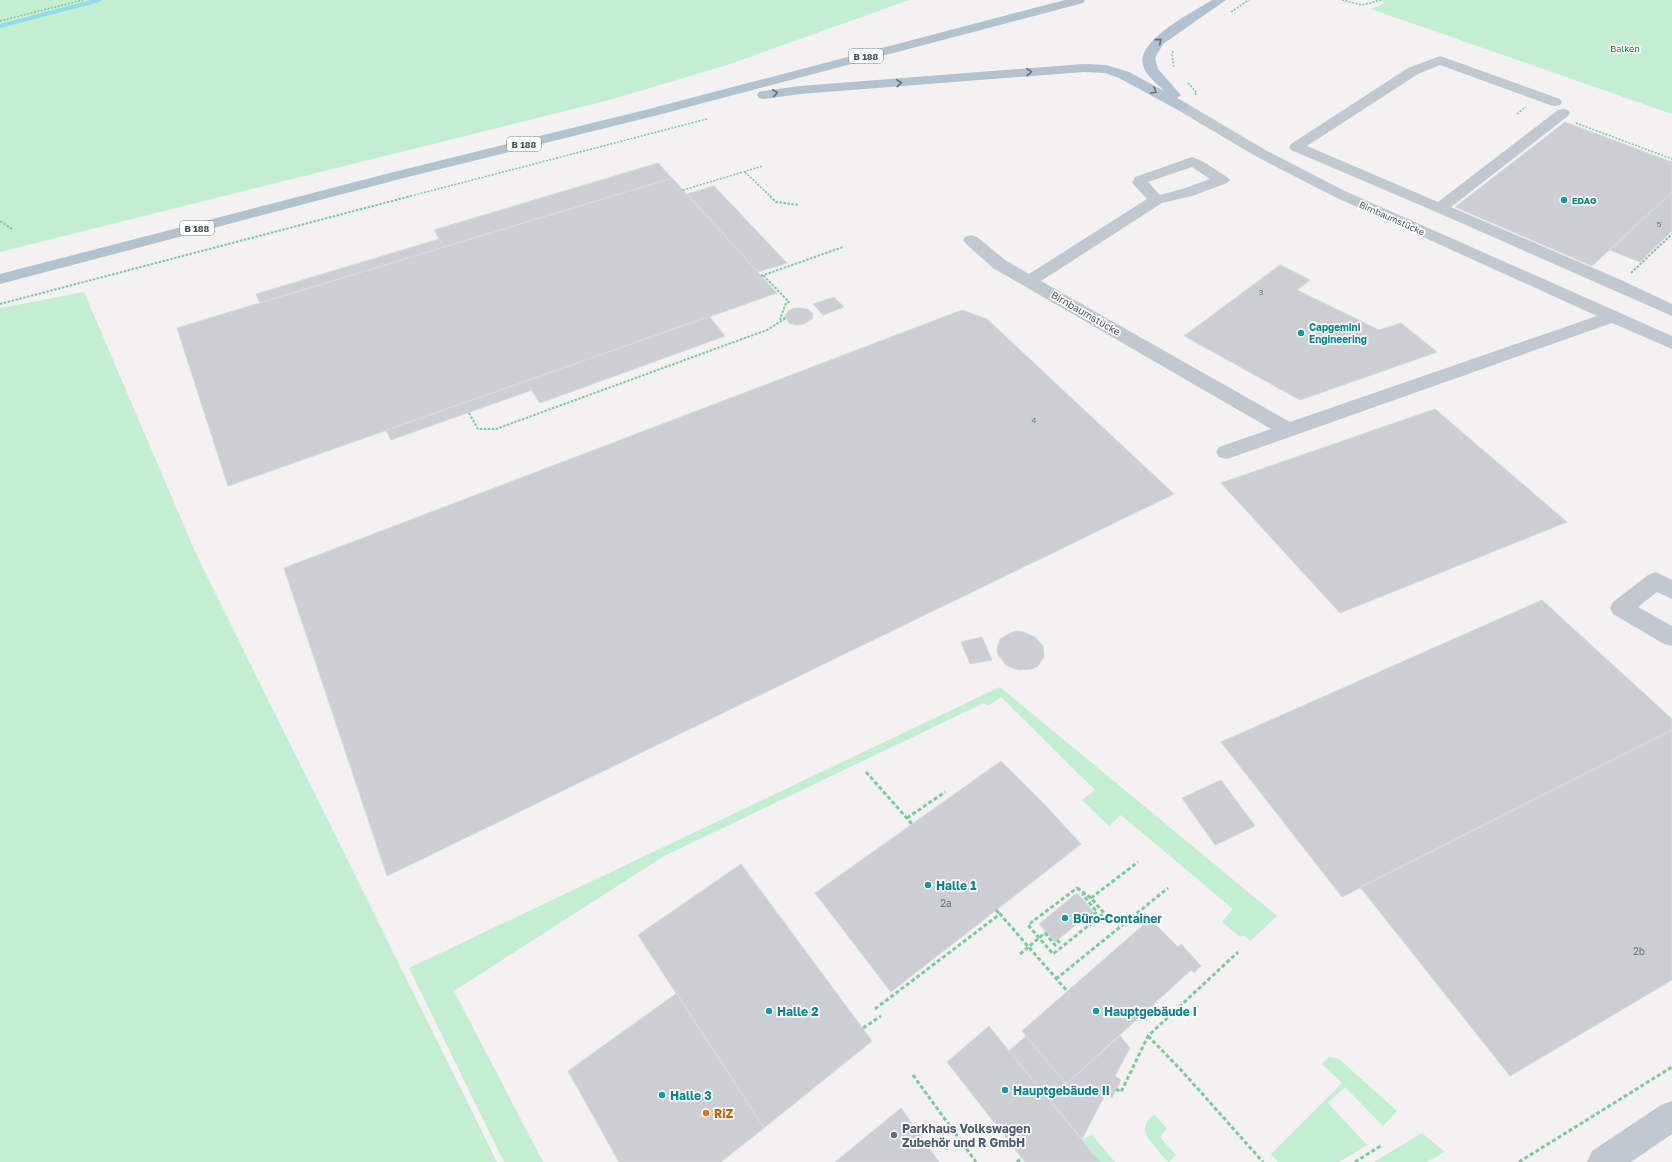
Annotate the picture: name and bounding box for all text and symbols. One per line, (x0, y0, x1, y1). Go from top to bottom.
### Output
one-way arrow (1155, 38, 1162, 45)
park label: Balken (1610, 43, 1640, 54)
road number: B 188 (849, 49, 883, 63)
one-way arrow (1026, 68, 1032, 77)
one-way arrow (896, 78, 902, 87)
one-way arrow (1150, 86, 1157, 93)
one-way arrow (772, 89, 778, 98)
road number: B 188 (507, 137, 541, 151)
marker: EDAG (1559, 195, 1569, 205)
place label: EDAG (1572, 195, 1597, 206)
street label: Birnbaumstücke (1358, 199, 1426, 237)
house number: 5 (1657, 219, 1662, 229)
road number: B 188 (180, 221, 214, 235)
house number: 3 (1259, 287, 1264, 297)
street label: Birnbaumstücke (1049, 288, 1123, 338)
place label: Capgemini Engineering (1309, 321, 1367, 345)
marker: Capgemini Engineering (1296, 328, 1306, 338)
house number: 4 (1032, 415, 1037, 425)
place label: Halle 1 (936, 878, 976, 893)
marker: Halle 1 (923, 880, 933, 890)
house number: 2a (940, 897, 952, 909)
place label: Büro-Container (1073, 911, 1162, 926)
marker: Büro-Container (1060, 913, 1070, 923)
house number: 2b (1633, 945, 1645, 957)
place label: Halle 2 (777, 1004, 818, 1019)
place label: Hauptgebäude I (1104, 1004, 1197, 1019)
marker: Halle 2 (764, 1006, 774, 1016)
marker: Hauptgebäude I (1091, 1006, 1101, 1016)
place label: Hauptgebäude II (1013, 1083, 1110, 1098)
marker: Hauptgebäude II (1000, 1085, 1010, 1095)
place label: Halle 3 (670, 1088, 711, 1103)
marker: Halle 3 (657, 1090, 667, 1100)
place label: RiZ (714, 1106, 734, 1121)
marker: RiZ (701, 1108, 711, 1118)
place label: Parkhaus Volkswagen Zubehör und R GmbH (902, 1121, 1030, 1150)
marker: Parkhaus Volkswagen Zubehör und R GmbH (889, 1130, 899, 1140)

